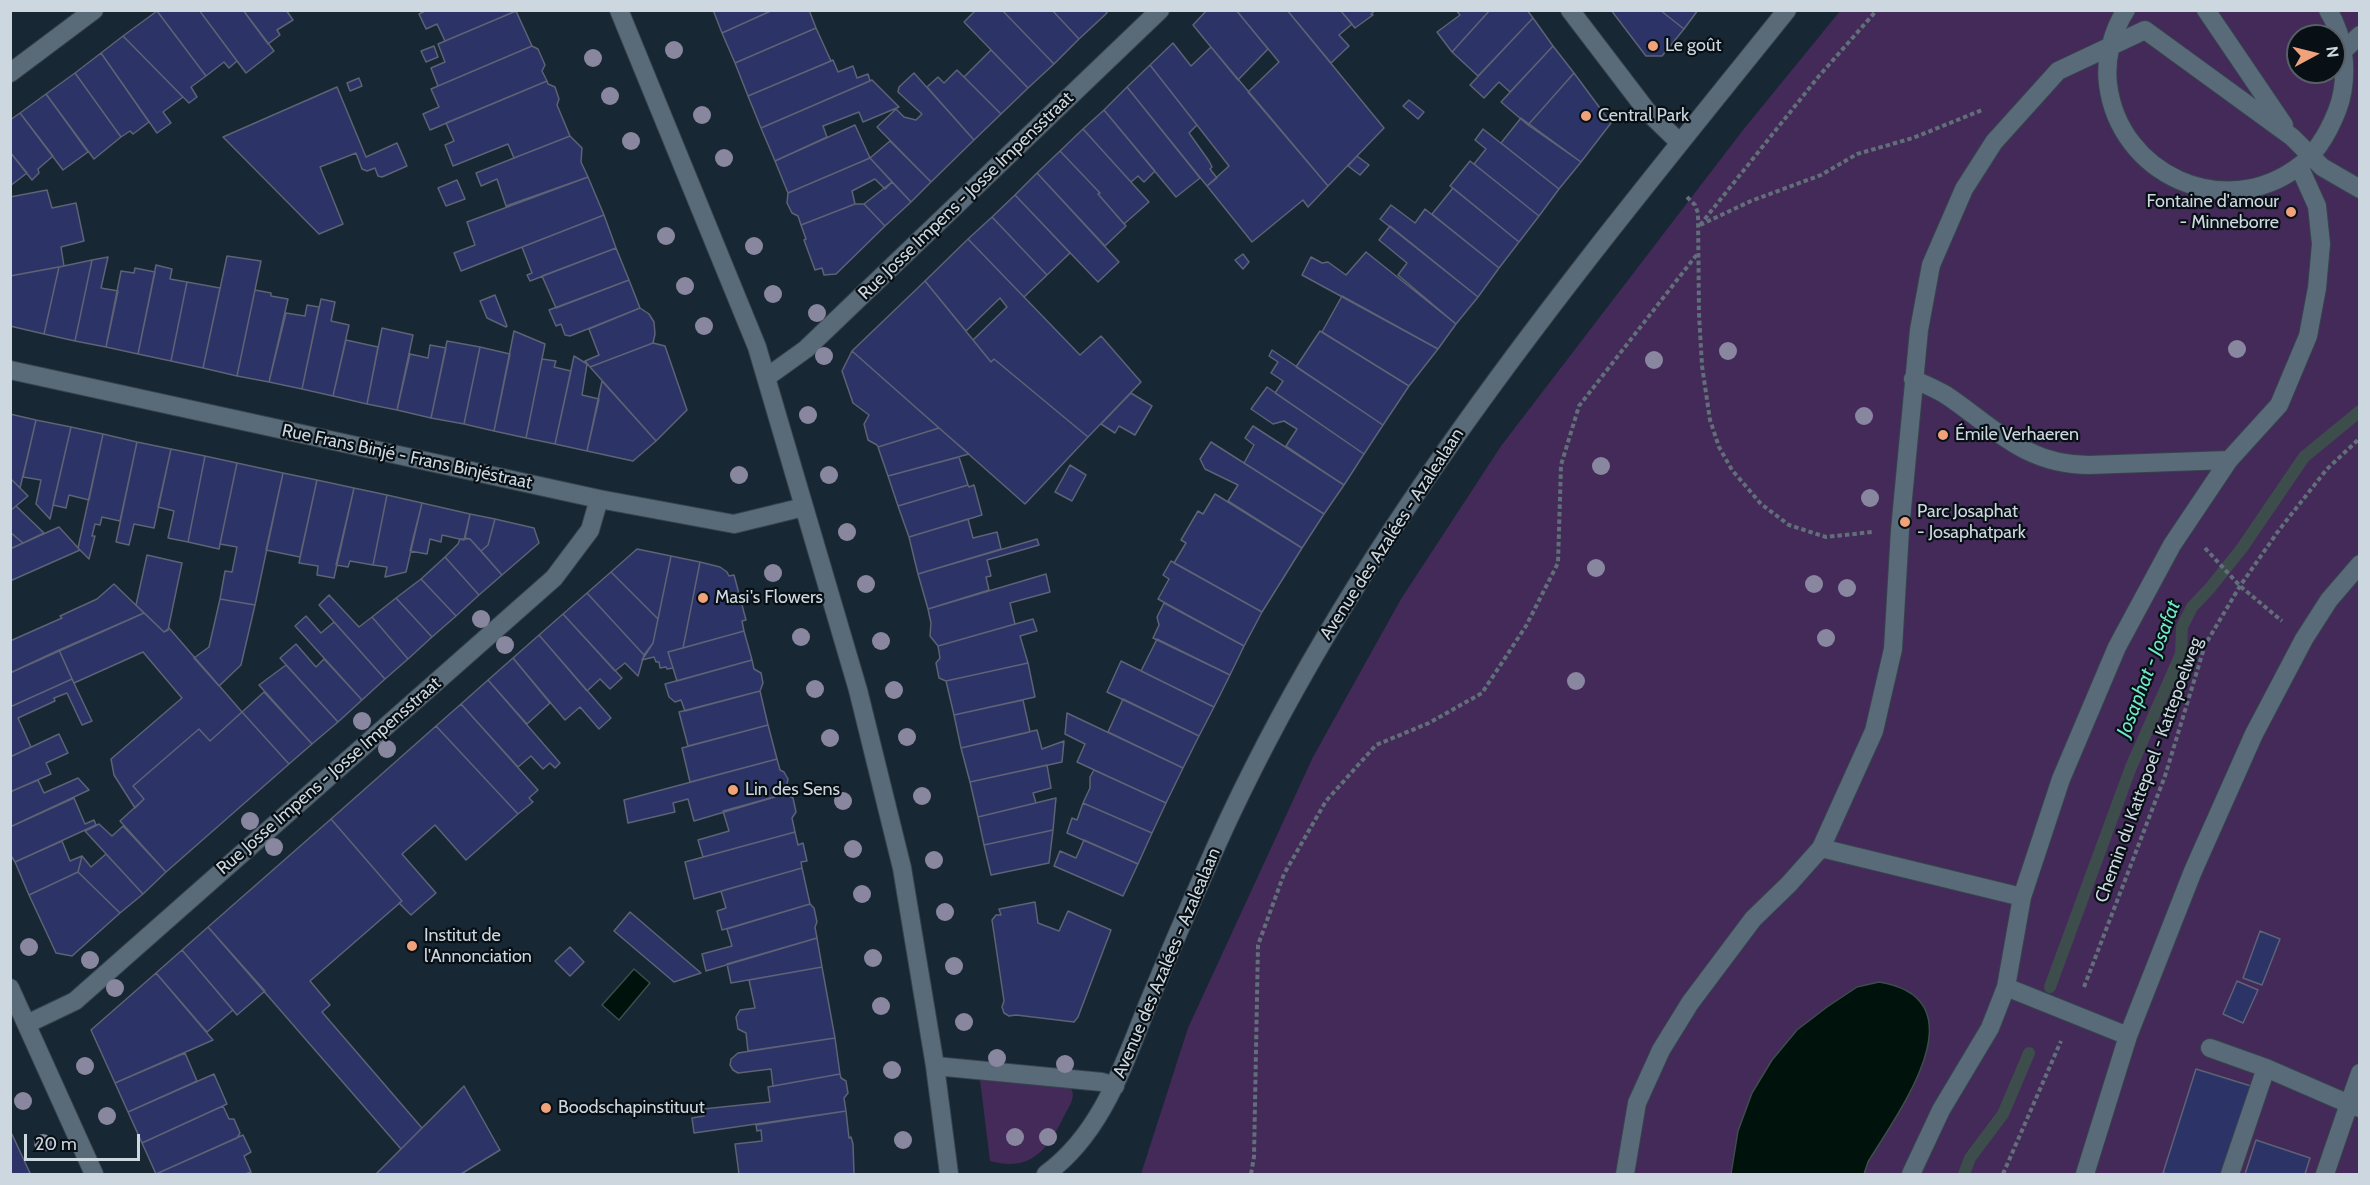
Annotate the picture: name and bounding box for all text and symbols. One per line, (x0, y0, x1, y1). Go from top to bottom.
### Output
north arrow (2286, 24, 2346, 84)
place label: Le goût (1665, 35, 1721, 57)
marker: Le goût (1646, 39, 1660, 53)
text: N (2322, 45, 2342, 59)
street label: Rue Josse Impens - Josse Impensstraat (854, 87, 1078, 305)
place label: Central Park (1598, 105, 1689, 127)
marker: Central Park (1579, 109, 1593, 123)
place label: Fontaine d'amour - Minneborre (2146, 191, 2279, 234)
marker: Fontaine d'amour - Minneborre (2284, 205, 2298, 219)
street label: Rue Frans Binjé - Frans Binjéstraat (280, 420, 534, 494)
street label: Avenue des Azalées - Azalealaan (1316, 424, 1468, 644)
place label: Émile Verhaeren (1955, 424, 2079, 446)
marker: Émile Verhaeren (1936, 428, 1950, 442)
place label: Parc Josaphat - Josaphatpark (1917, 501, 2026, 544)
marker: Parc Josaphat - Josaphatpark (1898, 515, 1912, 529)
place label: Masi's Flowers (715, 587, 823, 609)
marker: Masi's Flowers (696, 591, 710, 605)
water label: Josaphat - Josafat (2112, 598, 2186, 740)
street label: Chemin du Kattepoel - Kattepoelweg (2091, 634, 2207, 906)
street label: Rue Josse Impens - Josse Impensstraat (212, 673, 446, 879)
place label: Lin des Sens (745, 779, 840, 801)
marker: Lin des Sens (726, 783, 740, 797)
street label: Avenue des Azalées - Azalealaan (1109, 845, 1225, 1081)
place label: Institut de l'Annonciation (424, 925, 532, 968)
marker: Institut de l'Annonciation (405, 939, 419, 953)
place label: Boodschapinstituut (558, 1097, 705, 1119)
marker: Boodschapinstituut (539, 1101, 553, 1115)
scale bar (27, 1122, 142, 1160)
text: 20 m (35, 1133, 77, 1155)

